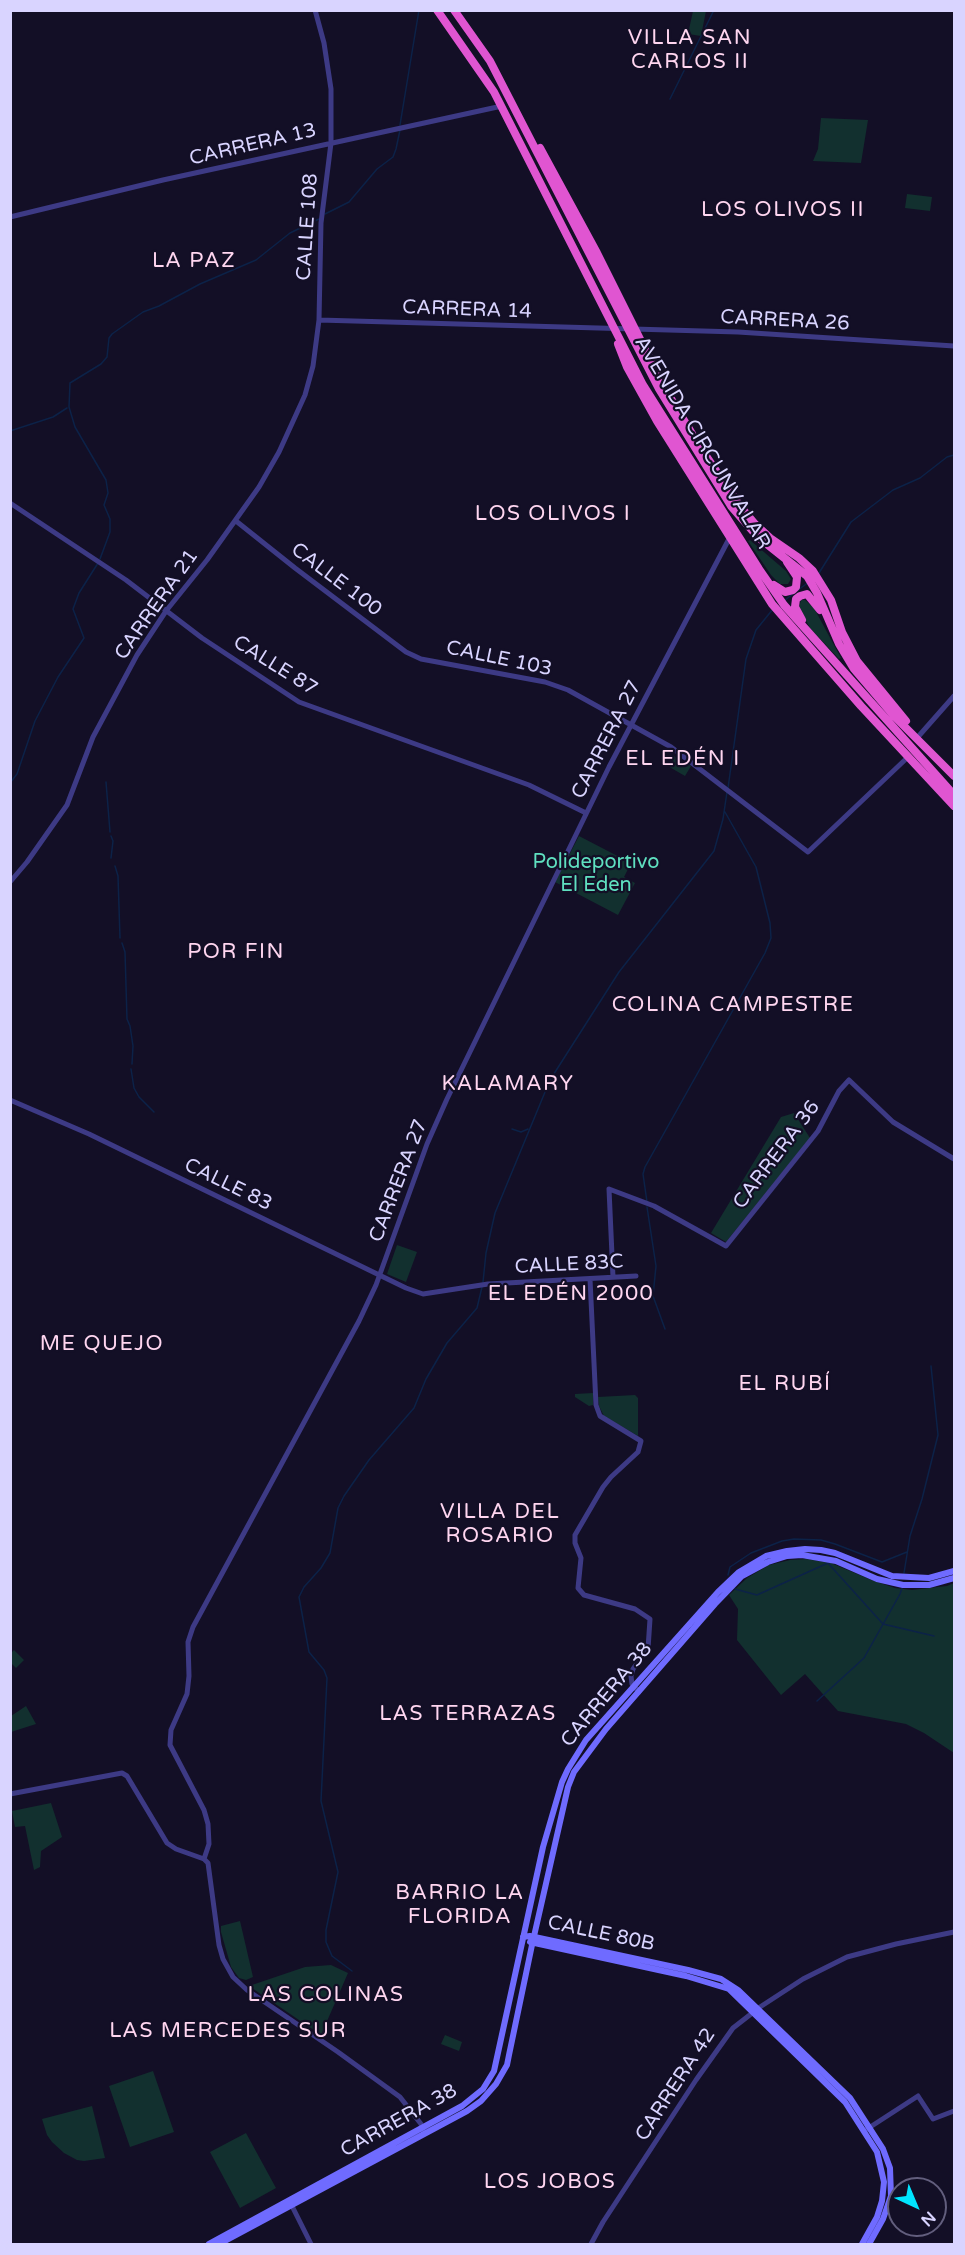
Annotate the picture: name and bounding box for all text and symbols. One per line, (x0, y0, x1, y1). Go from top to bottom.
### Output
district label: VILLA SAN CARLOS II (628, 25, 752, 75)
street label: CARRERA 13 (187, 119, 319, 171)
street label: CALLE 108 (292, 173, 324, 281)
district label: LOS OLIVOS II (701, 197, 865, 223)
district label: LA PAZ (152, 248, 236, 274)
street label: CARRERA 14 (402, 296, 532, 324)
street label: CARRERA 26 (720, 306, 850, 336)
street label: AVENIDA CIRCUNVALAR (629, 332, 775, 554)
district label: LOS OLIVOS I (475, 501, 631, 527)
street label: CALLE 100 (286, 538, 386, 622)
street label: CARRERA 21 (110, 545, 204, 665)
street label: CALLE 87 (228, 631, 322, 701)
street label: CALLE 103 (444, 636, 554, 682)
street label: CARRERA 27 (567, 677, 647, 803)
district label: EL EDÉN I (625, 746, 741, 772)
park label: Polideportivo El Eden (533, 851, 659, 898)
district label: POR FIN (187, 939, 285, 965)
district label: COLINA CAMPESTRE (612, 992, 854, 1018)
district label: KALAMARY (442, 1071, 574, 1097)
street label: CARRERA 36 (728, 1096, 826, 1214)
street label: CARRERA 27 (365, 1116, 433, 1246)
street label: CALLE 83 (180, 1153, 276, 1217)
street label: CALLE 83C (514, 1250, 624, 1280)
district label: EL EDÉN 2000 (488, 1281, 654, 1307)
district label: ME QUEJO (40, 1331, 164, 1357)
district label: EL RUBÍ (739, 1371, 831, 1397)
district label: VILLA DEL ROSARIO (440, 1499, 560, 1549)
street label: CARRERA 38 (556, 1638, 658, 1752)
district label: LAS TERRAZAS (379, 1701, 557, 1727)
district label: BARRIO LA FLORIDA (395, 1880, 525, 1930)
street label: CALLE 80B (545, 1911, 657, 1957)
district label: LAS COLINAS (247, 1982, 405, 2008)
district label: LAS MERCEDES SUR (109, 2018, 347, 2044)
street label: CARRERA 42 (631, 2024, 721, 2146)
street label: CARRERA 38 (337, 2079, 461, 2163)
district label: LOS JOBOS (484, 2169, 616, 2195)
north arrow (887, 2177, 947, 2237)
text: N (917, 2207, 940, 2230)

